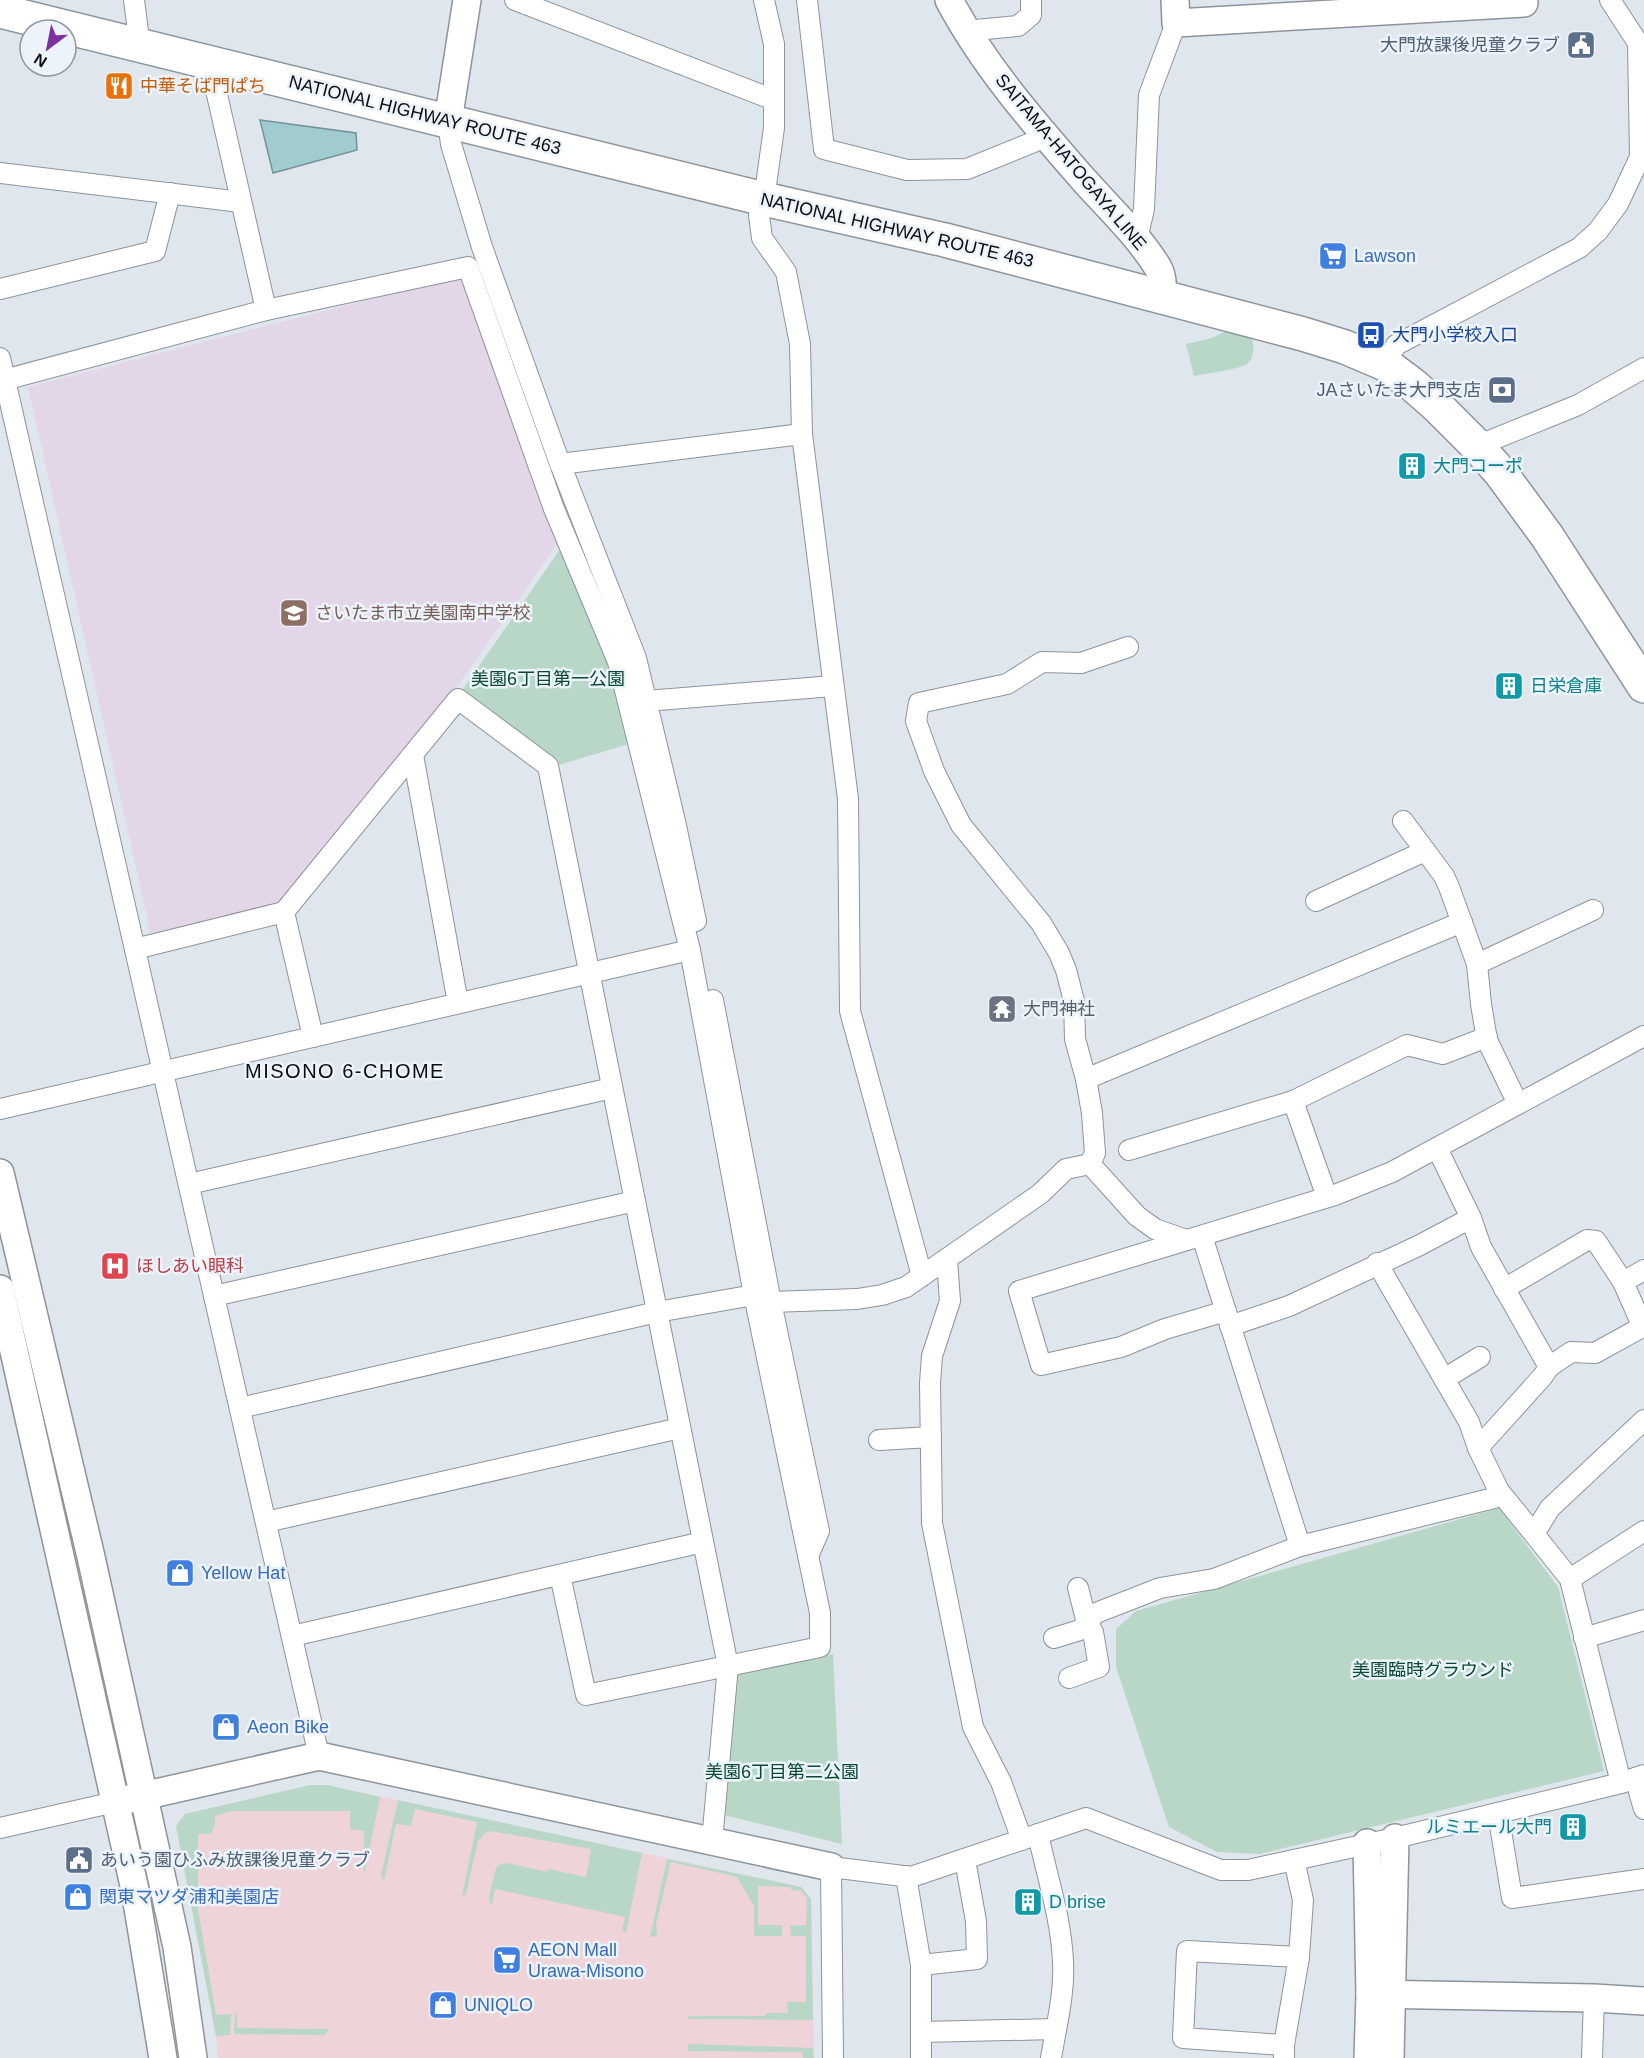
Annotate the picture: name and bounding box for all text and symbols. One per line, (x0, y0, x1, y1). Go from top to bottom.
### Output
north arrow (18, 18, 78, 78)
public building icon: 大門放課後児童クラブ (1565, 29, 1597, 61)
place label: 大門放課後児童クラブ (1380, 35, 1560, 55)
text: N (31, 50, 50, 71)
restaurant icon: 中華そば門ぱち (103, 70, 135, 102)
street label: SAITAMA-HATOGAYA LINE (992, 70, 1150, 254)
street label: NATIONAL HIGHWAY ROUTE 463 (287, 71, 563, 159)
place label: 中華そば門ぱち (140, 76, 266, 96)
street label: NATIONAL HIGHWAY ROUTE 463 (758, 189, 1036, 271)
supermarket icon: Lawson (1317, 240, 1349, 272)
place label: Lawson (1354, 246, 1416, 266)
bus stop icon: 大門小学校入口 (1355, 319, 1387, 351)
place label: 大門小学校入口 (1392, 325, 1518, 345)
bank icon: JAさいたま大門支店 (1486, 374, 1518, 406)
place label: JAさいたま大門支店 (1317, 380, 1481, 400)
building icon: 大門コーポ (1396, 450, 1428, 482)
place label: 大門コーポ (1433, 456, 1523, 476)
school or university icon: さいたま市立美園南中学校 (278, 597, 310, 629)
place label: さいたま市立美園南中学校 (315, 603, 530, 623)
park label: 美園6丁目第一公園 (471, 669, 625, 689)
building icon: 日栄倉庫 (1493, 670, 1525, 702)
place label: 日栄倉庫 (1530, 676, 1602, 696)
temple icon: 大門神社 (986, 993, 1018, 1025)
place label: 大門神社 (1023, 999, 1095, 1019)
district label: MISONO 6-CHOME (245, 1060, 445, 1082)
hospital icon: ほしあい眼科 (99, 1250, 131, 1282)
place label: ほしあい眼科 (136, 1256, 244, 1276)
shop icon: Yellow Hat (164, 1557, 196, 1589)
place label: Yellow Hat (201, 1563, 285, 1583)
park label: 美園臨時グラウンド (1352, 1660, 1514, 1680)
shop icon: Aeon Bike (210, 1711, 242, 1743)
place label: Aeon Bike (247, 1717, 329, 1737)
park label: 美園6丁目第二公園 (705, 1762, 859, 1782)
building icon: ルミエール大門 (1557, 1811, 1589, 1843)
place label: ルミエール大門 (1426, 1817, 1552, 1837)
public building icon: あいう園ひふみ放課後児童クラブ (63, 1844, 95, 1876)
place label: あいう園ひふみ放課後児童クラブ (100, 1850, 370, 1870)
shop icon: 関東マツダ浦和美園店 (62, 1881, 94, 1913)
building icon: D brise (1012, 1886, 1044, 1918)
place label: 関東マツダ浦和美園店 (99, 1887, 279, 1907)
place label: D brise (1049, 1892, 1106, 1912)
place label: AEON Mall Urawa-Misono (528, 1940, 644, 1981)
supermarket icon: AEON Mall Urawa-Misono (491, 1944, 523, 1976)
shop icon: UNIQLO (427, 1989, 459, 2021)
place label: UNIQLO (464, 1995, 533, 2015)

